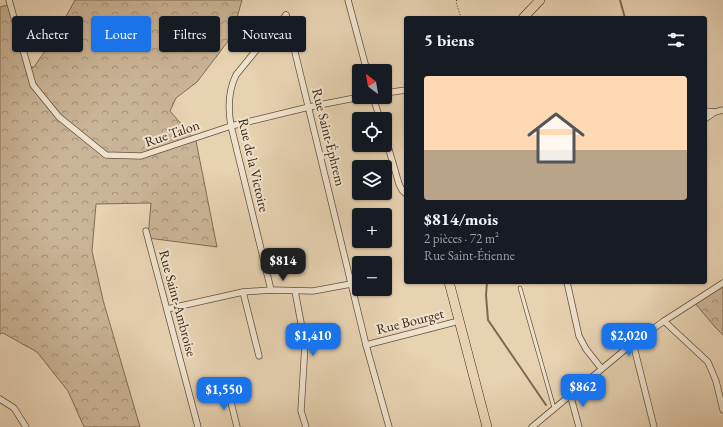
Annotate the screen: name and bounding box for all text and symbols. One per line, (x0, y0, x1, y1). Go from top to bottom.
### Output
chip: Acheter (12, 16, 83, 52)
chip: Louer (91, 16, 151, 52)
chip: Filtres (159, 16, 220, 52)
chip: Nouveau (228, 16, 306, 52)
text: 5 biens (424, 29, 474, 51)
icon: filters (665, 29, 687, 51)
north arrow (352, 64, 392, 104)
map controls (352, 64, 392, 296)
street label: Rue Saint-Éphrem (308, 86, 350, 188)
icon: home (520, 102, 592, 174)
button: locate (352, 112, 392, 152)
street label: Rue Talon (142, 115, 202, 151)
street label: Rue de la Victoire (234, 116, 274, 214)
button: layers (352, 160, 392, 200)
button: + (352, 208, 392, 248)
text: $814/mois (424, 208, 498, 230)
text: 2 pièces · 72 m² (424, 230, 499, 247)
text: Rue Saint-Étienne (424, 247, 515, 264)
street label: Rue Saint-Ambroise (155, 248, 201, 359)
pin: $814 (259, 248, 307, 282)
text: $814 (270, 252, 296, 269)
button: − (352, 256, 392, 296)
street label: Rue Bourget (374, 304, 446, 338)
pin: $1,410 (280, 323, 346, 357)
pin: $2,020 (596, 323, 662, 357)
text: $1,410 (295, 327, 331, 344)
text: $2,020 (611, 327, 647, 344)
pin: $862 (559, 374, 607, 408)
pin: $1,550 (191, 377, 257, 411)
text: $862 (570, 378, 596, 395)
text: $1,550 (206, 381, 242, 398)

